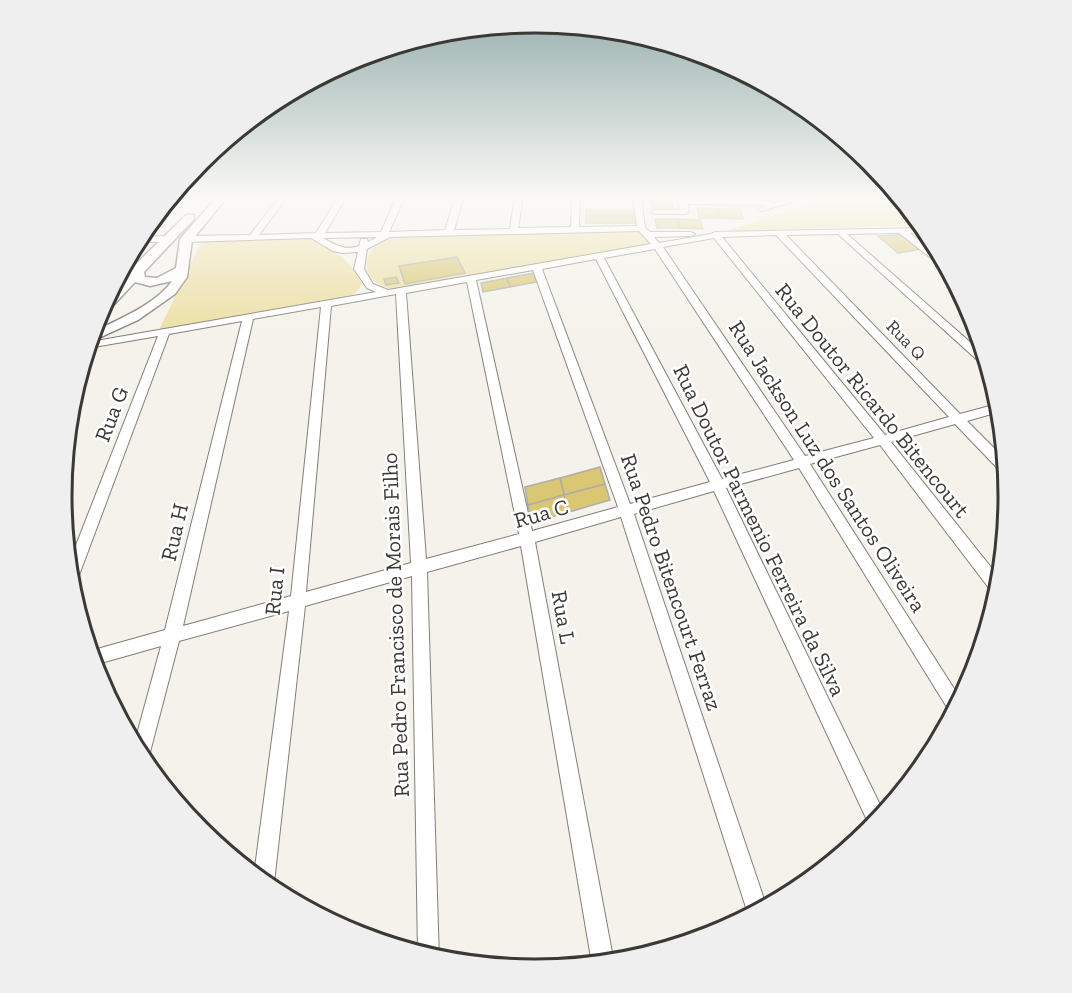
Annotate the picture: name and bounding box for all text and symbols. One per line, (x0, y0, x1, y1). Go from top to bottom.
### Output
street label: Rua Doutor Ricardo Bitencourt (770, 278, 976, 524)
street label: Rua Jackson Luz dos Santos Oliveira (723, 315, 932, 618)
street label: Rua Q (882, 315, 930, 365)
street label: Rua Doutor Parmenio Ferreira da Silva (667, 360, 852, 701)
street label: Rua G (89, 383, 134, 446)
street label: Rua Pedro Bitencourt Ferraz (615, 450, 728, 714)
street label: Rua Pedro Francisco de Morais Filho (376, 452, 415, 798)
street label: Rua C (511, 493, 572, 534)
street label: Rua H (155, 501, 194, 563)
street label: Rua I (259, 565, 290, 617)
street label: Rua L (546, 588, 581, 646)

